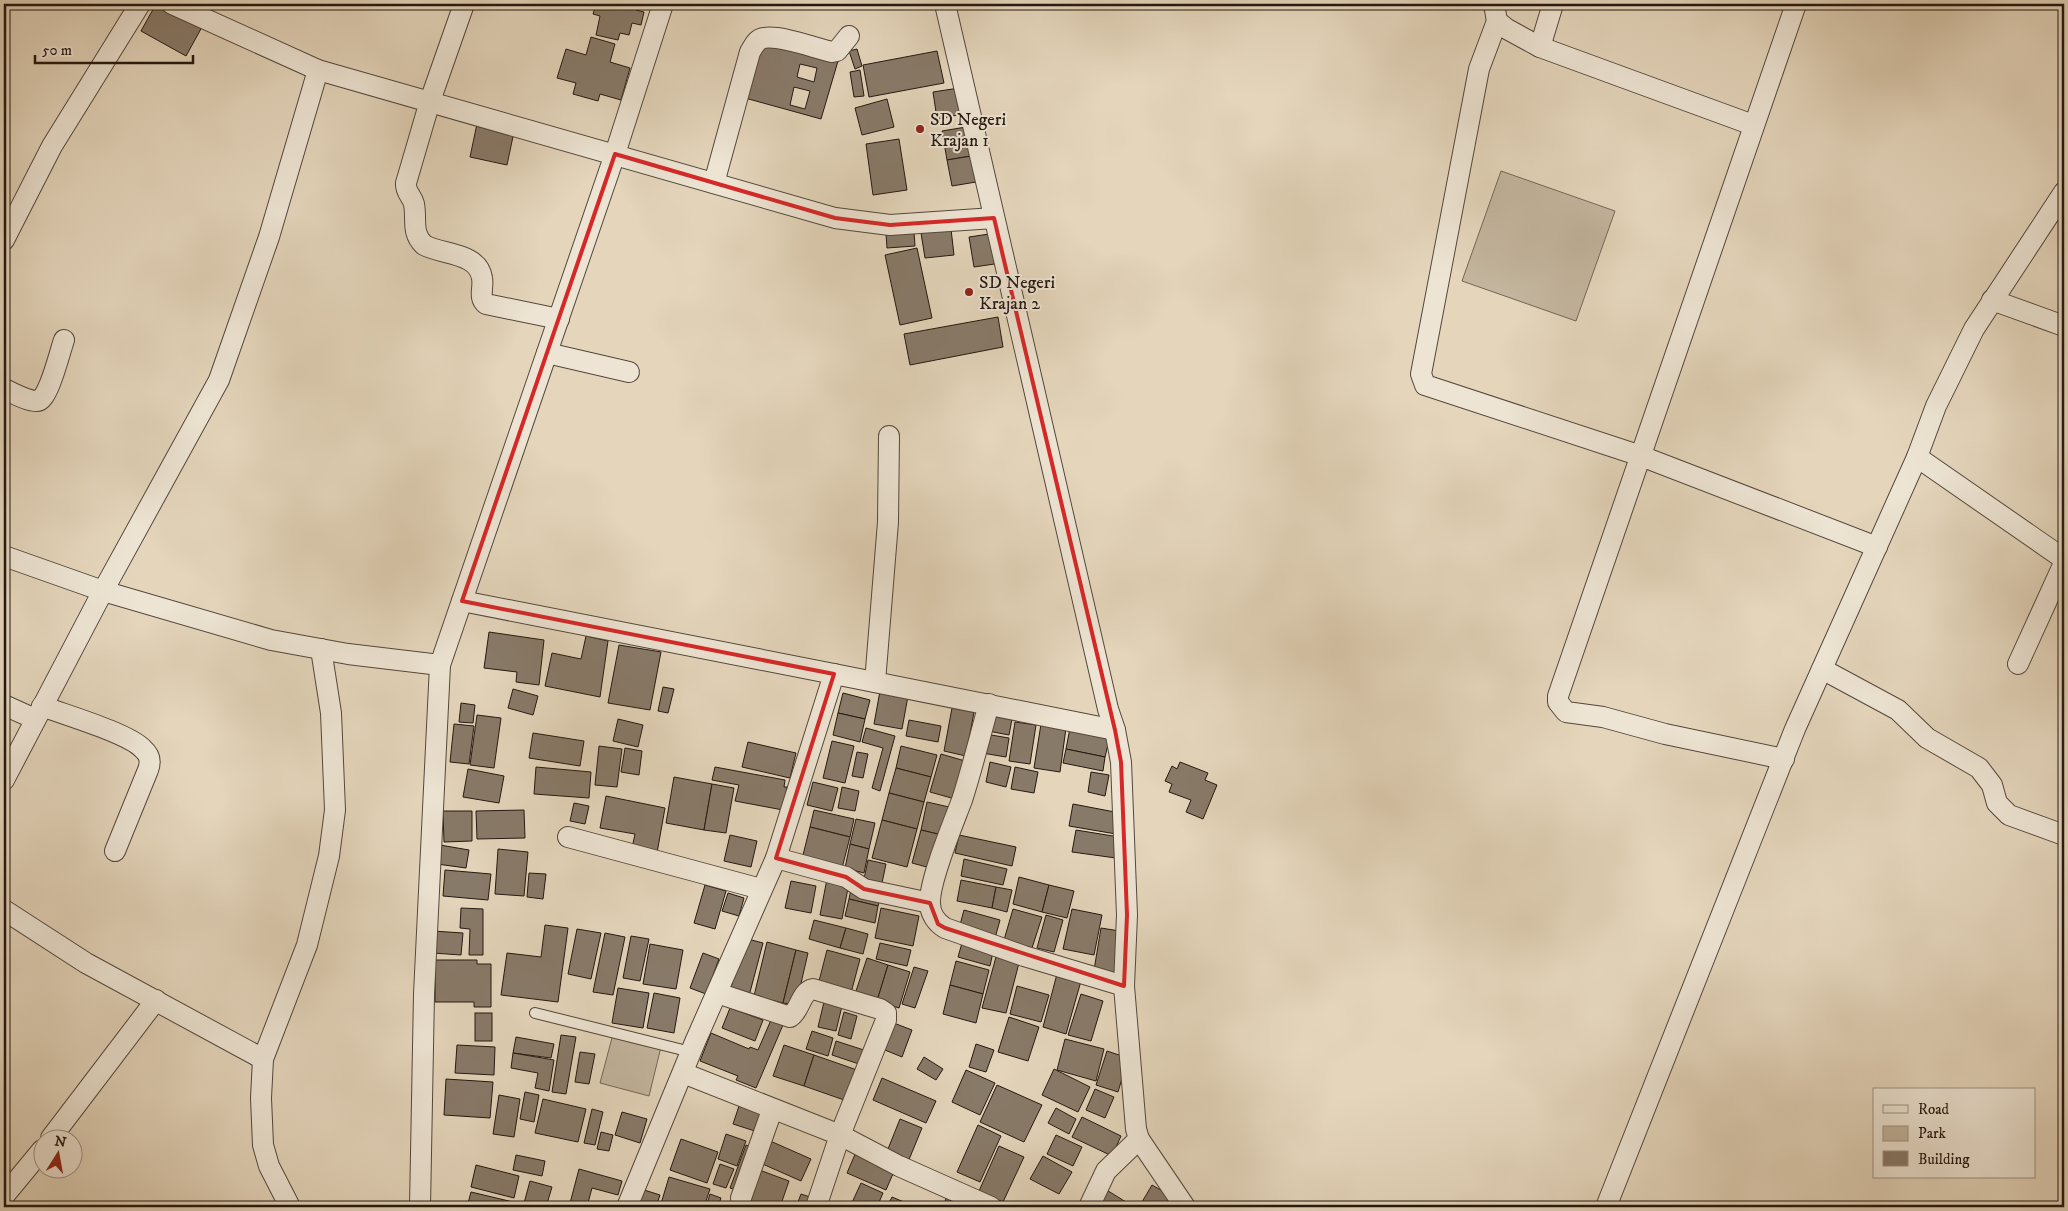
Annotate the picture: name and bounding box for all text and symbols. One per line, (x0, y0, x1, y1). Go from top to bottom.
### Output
scale bar (35, 32, 192, 64)
text: 50 m (42, 41, 72, 60)
place label: SD Negeri Krajan 1 (930, 109, 1006, 152)
marker: SD Negeri Krajan 1 (914, 123, 926, 135)
place label: SD Negeri Krajan 2 (979, 272, 1055, 315)
marker: SD Negeri Krajan 2 (963, 286, 975, 298)
legend (1873, 1088, 2036, 1178)
text: Road (1918, 1100, 1950, 1119)
text: Park (1918, 1124, 1947, 1143)
north arrow (32, 1128, 82, 1178)
text: N (53, 1132, 68, 1152)
text: Building (1918, 1150, 1970, 1169)

